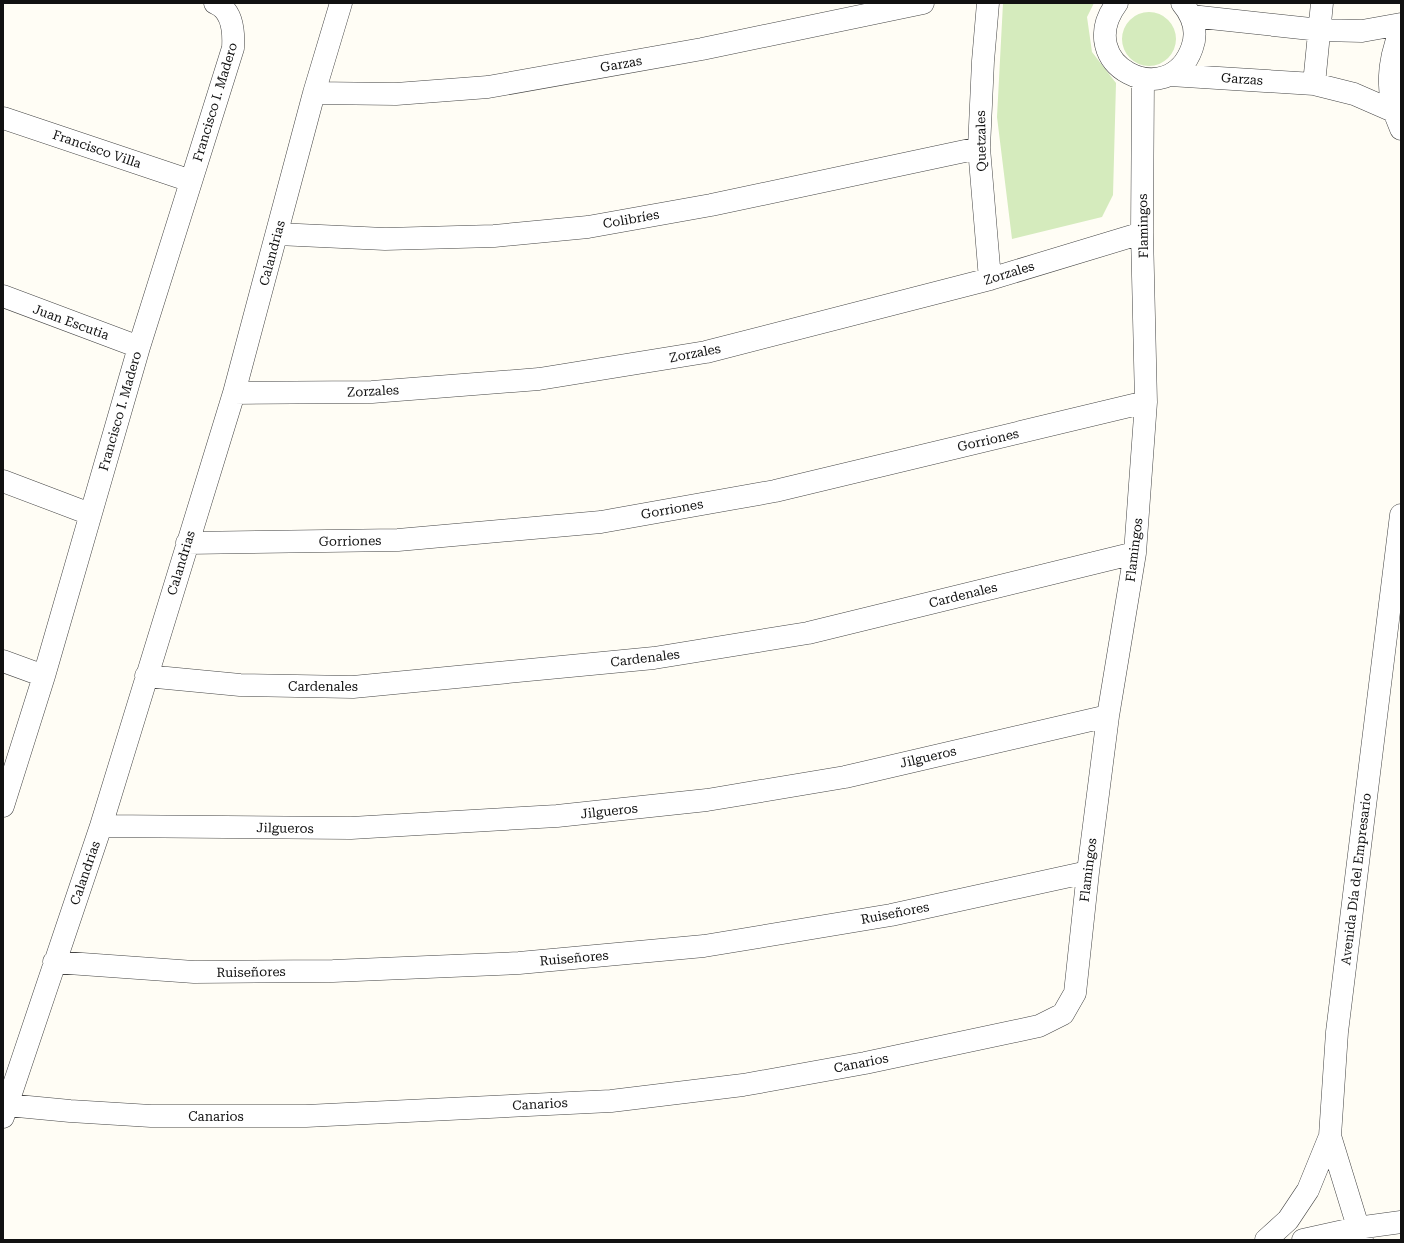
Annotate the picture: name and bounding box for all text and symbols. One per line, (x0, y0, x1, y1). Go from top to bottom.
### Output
street label: Francisco I. Madero (190, 41, 240, 163)
street label: Garzas (599, 53, 643, 75)
street label: Garzas (1221, 70, 1263, 88)
street label: Quetzales (973, 110, 989, 172)
street label: Francisco Villa (51, 127, 143, 171)
street label: Flamingos (1135, 194, 1151, 258)
street label: Colibríes (602, 207, 660, 231)
street label: Calandrias (256, 219, 288, 287)
street label: Zorzales (982, 258, 1036, 288)
street label: Juan Escutia (31, 301, 111, 343)
street label: Zorzales (668, 341, 722, 365)
street label: Francisco I. Madero (96, 349, 144, 473)
street label: Zorzales (347, 382, 399, 400)
street label: Gorriones (956, 426, 1020, 454)
street label: Gorriones (640, 496, 704, 522)
street label: Flamingos (1123, 517, 1145, 583)
street label: Calandrias (164, 529, 198, 597)
street label: Gorriones (318, 533, 382, 549)
street label: Cardenales (927, 579, 999, 611)
street label: Cardenales (609, 646, 681, 670)
street label: Cardenales (288, 679, 358, 694)
street label: Jilgueros (898, 743, 958, 771)
street label: Avenida Día del Empresario (1338, 792, 1374, 966)
street label: Jilgueros (580, 801, 638, 821)
street label: Jilgueros (256, 820, 314, 836)
street label: Flamingos (1077, 837, 1099, 903)
street label: Calandrias (67, 839, 103, 907)
street label: Ruiseñores (860, 899, 930, 927)
street label: Ruiseñores (539, 948, 609, 968)
street label: Ruiseñores (216, 964, 286, 980)
street label: Canarios (832, 1050, 890, 1076)
street label: Canarios (512, 1095, 568, 1113)
street label: Canarios (188, 1109, 244, 1124)

